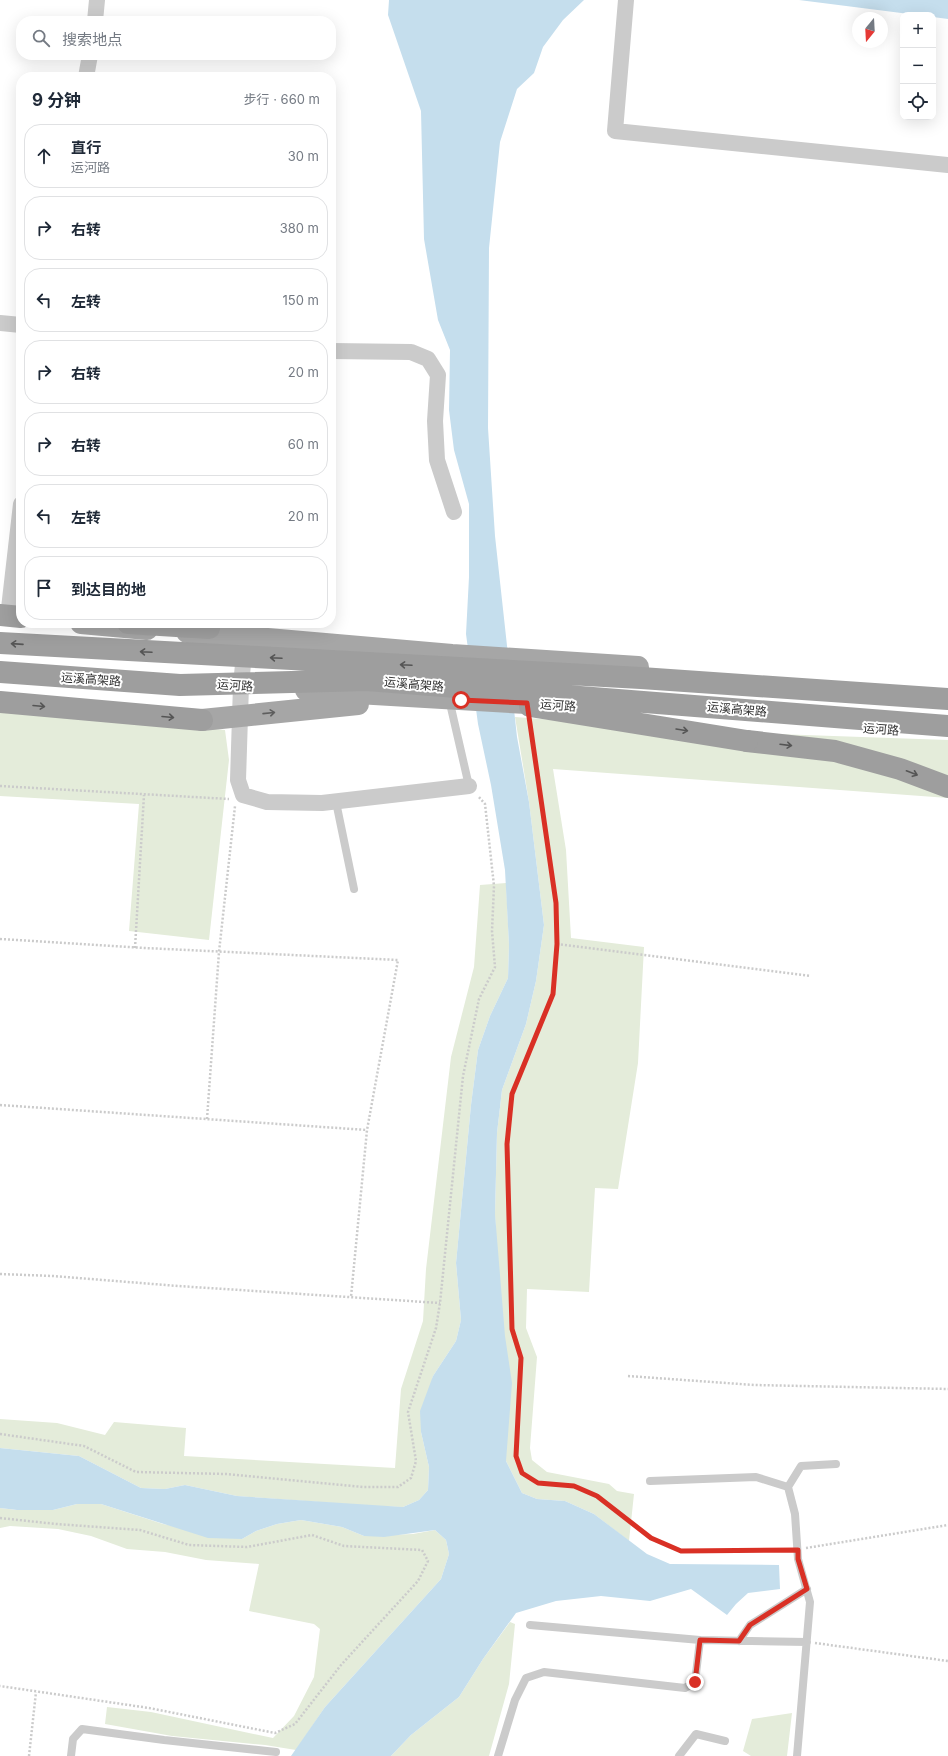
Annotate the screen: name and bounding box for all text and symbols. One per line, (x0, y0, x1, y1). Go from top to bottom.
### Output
north arrow (852, 12, 888, 48)
map controls (900, 12, 936, 120)
button: + (900, 12, 936, 48)
search box (16, 16, 336, 60)
icon: search (30, 27, 52, 49)
text: 搜索地点 (62, 30, 122, 49)
button: − (900, 48, 936, 84)
button: locate (900, 84, 936, 120)
text: 9 分钟 (32, 90, 81, 110)
text: 步行 · 660 m (244, 91, 320, 107)
text: 直行 (71, 138, 101, 157)
icon: ahead (33, 145, 55, 167)
text: 30 m (288, 148, 319, 164)
text: 运河路 (71, 159, 110, 175)
icon: right (33, 217, 55, 239)
text: 右转 (71, 220, 101, 239)
text: 380 m (280, 220, 319, 236)
icon: left (33, 289, 55, 311)
text: 左转 (71, 292, 101, 311)
text: 150 m (283, 292, 319, 308)
icon: right (33, 361, 55, 383)
text: 右转 (71, 364, 101, 383)
text: 20 m (288, 364, 319, 380)
icon: right (33, 433, 55, 455)
text: 右转 (71, 436, 101, 455)
text: 60 m (288, 436, 319, 452)
icon: left (33, 505, 55, 527)
text: 左转 (71, 508, 101, 527)
text: 20 m (288, 508, 319, 524)
icon: arrive (33, 577, 55, 599)
text: 到达目的地 (71, 580, 146, 599)
one-way arrow (11, 641, 24, 648)
one-way arrow (140, 648, 153, 655)
one-way arrow (270, 655, 283, 662)
one-way arrow (400, 662, 413, 669)
street label: 运溪高架路 (61, 669, 121, 689)
street label: 运溪高架路 (383, 674, 445, 694)
street label: 运河路 (217, 676, 253, 694)
route start (452, 691, 470, 709)
street label: 运河路 (540, 696, 576, 714)
street label: 运溪高架路 (706, 699, 768, 719)
one-way arrow (32, 702, 45, 709)
one-way arrow (262, 709, 275, 717)
one-way arrow (161, 713, 174, 721)
street label: 运河路 (863, 720, 899, 738)
one-way arrow (675, 726, 688, 734)
one-way arrow (779, 741, 792, 749)
one-way arrow (906, 770, 918, 778)
route end (686, 1673, 704, 1691)

